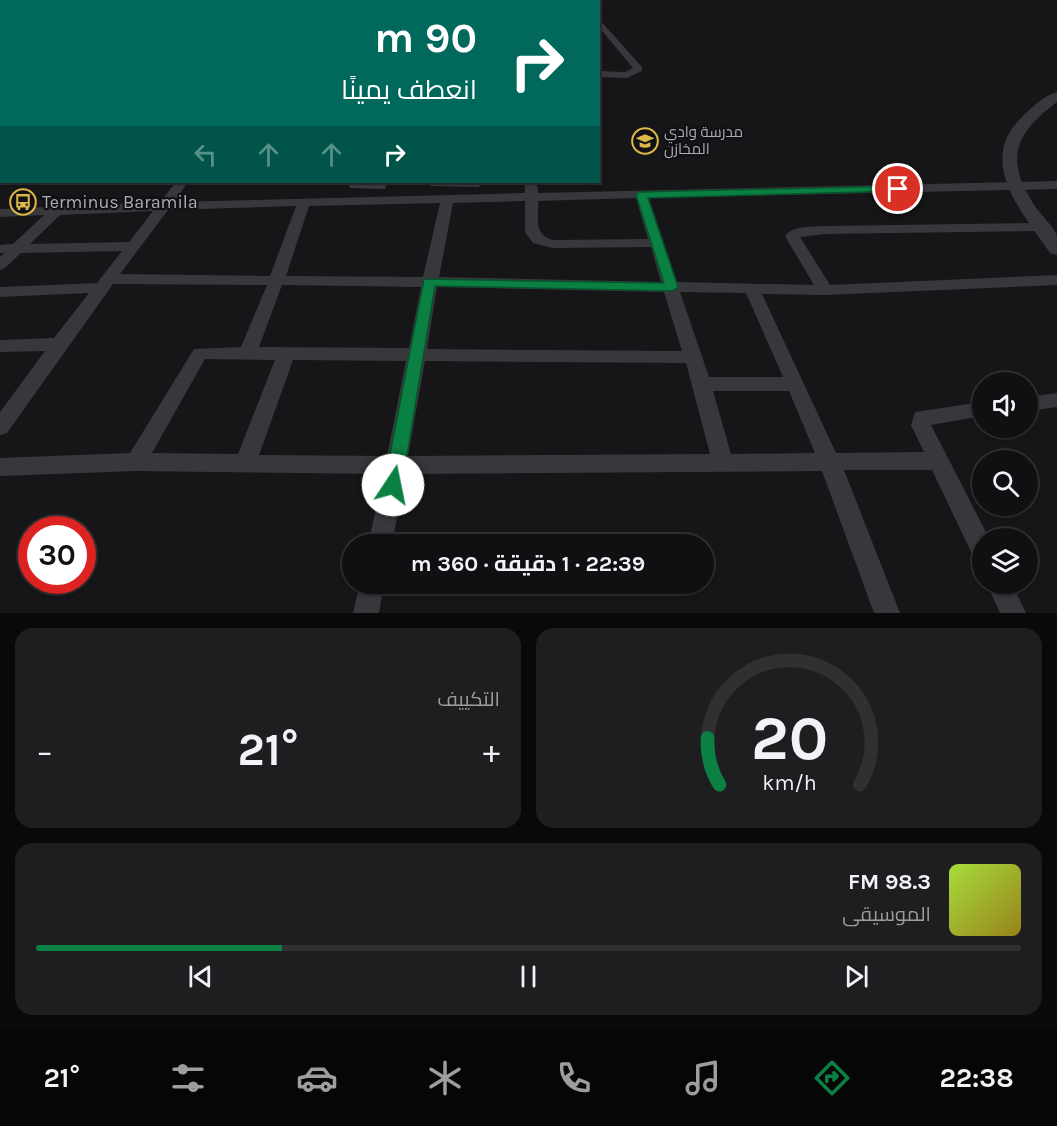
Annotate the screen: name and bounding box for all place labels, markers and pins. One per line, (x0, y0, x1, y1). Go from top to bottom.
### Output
place label: مدرسة وادي المخازن (664, 123, 743, 159)
school or university icon: مدرسة وادي المخازن (630, 126, 660, 156)
pin (872, 163, 923, 214)
bus stop icon: Terminus Baramila (8, 187, 38, 217)
place label: Terminus Baramila (42, 191, 198, 213)

